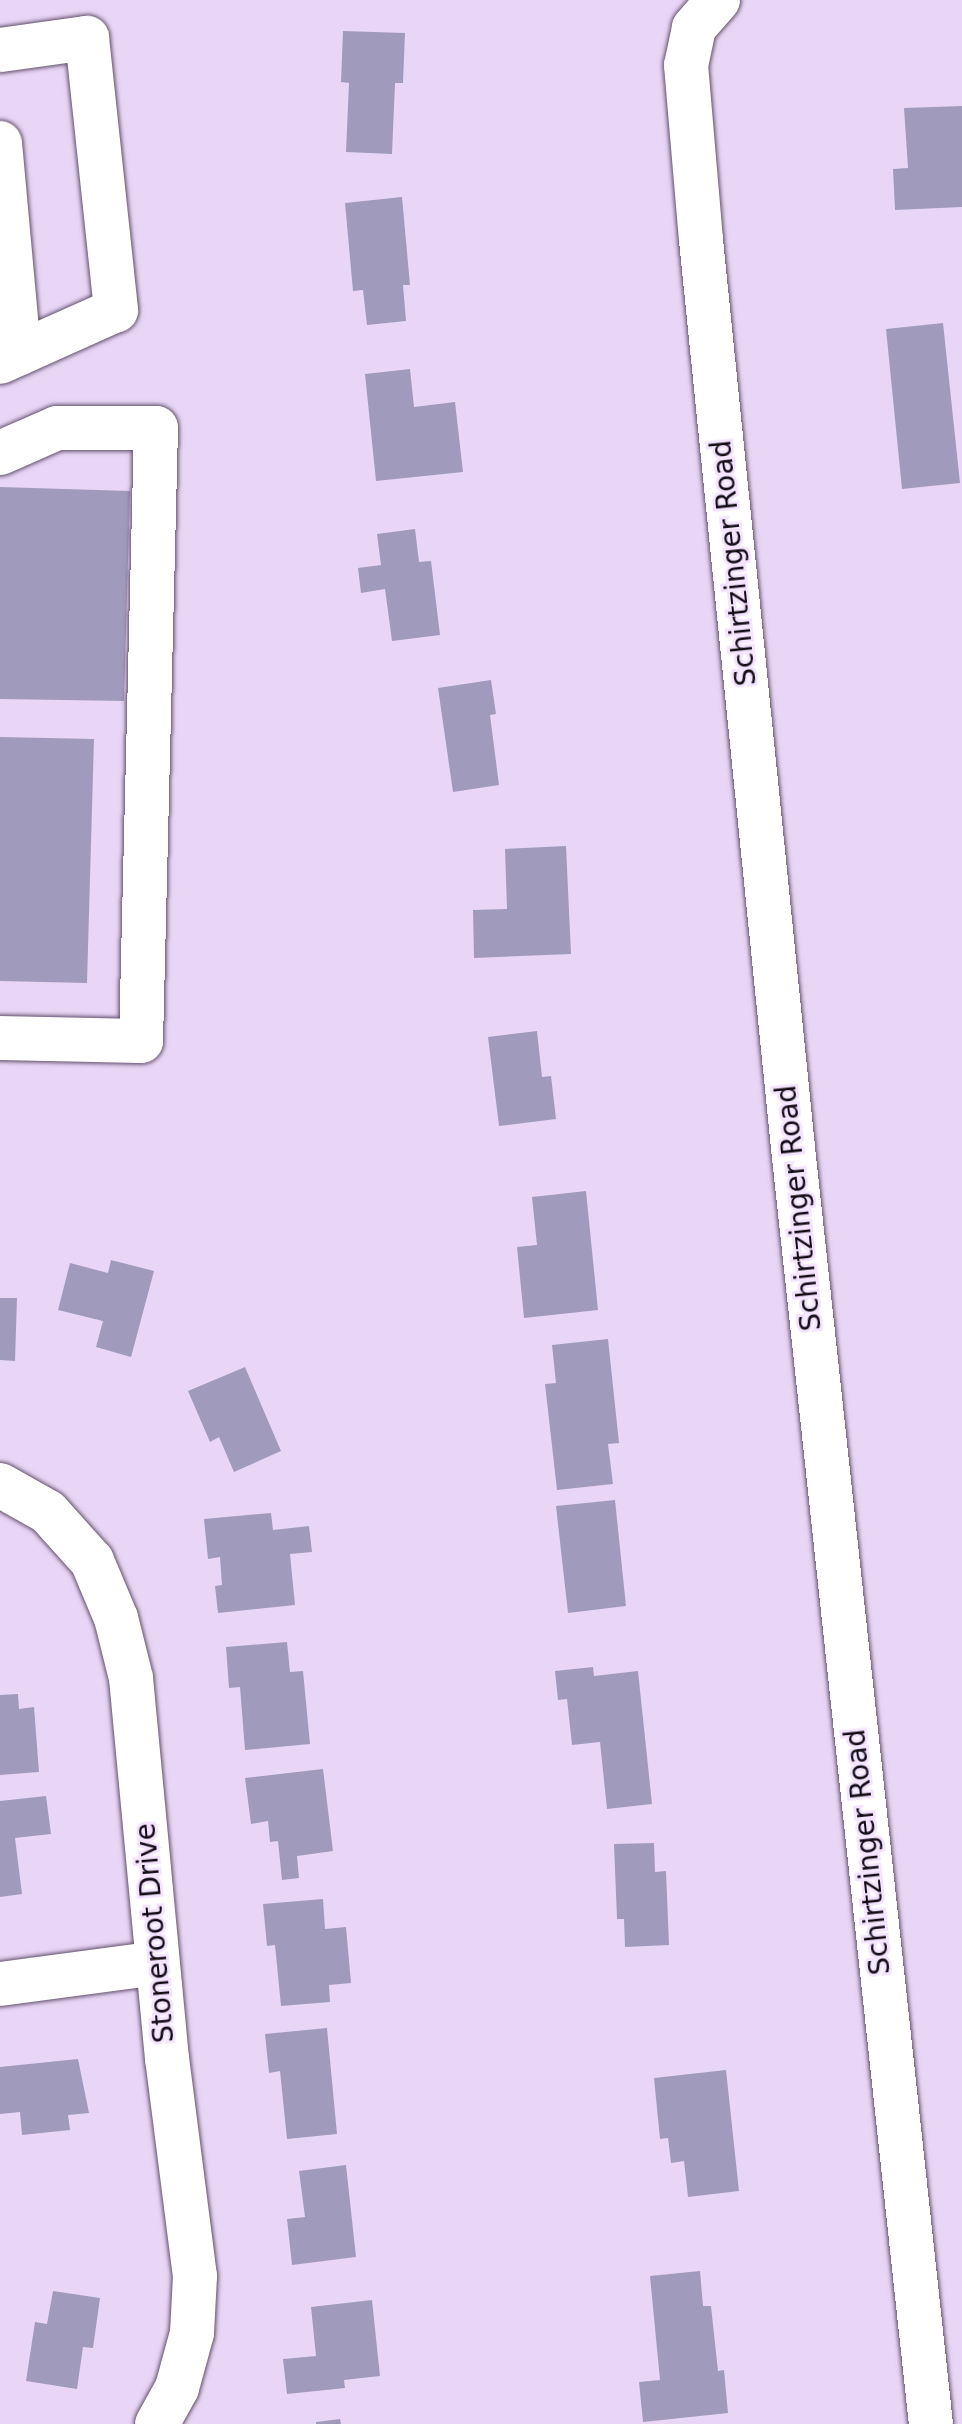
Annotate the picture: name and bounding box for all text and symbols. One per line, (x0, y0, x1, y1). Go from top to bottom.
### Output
street label: Schirtzinger Road (704, 438, 764, 688)
street label: Schirtzinger Road (769, 1083, 829, 1333)
street label: Schirtzinger Road (838, 1727, 898, 1977)
street label: Stoneroot Drive (129, 1822, 181, 2044)

